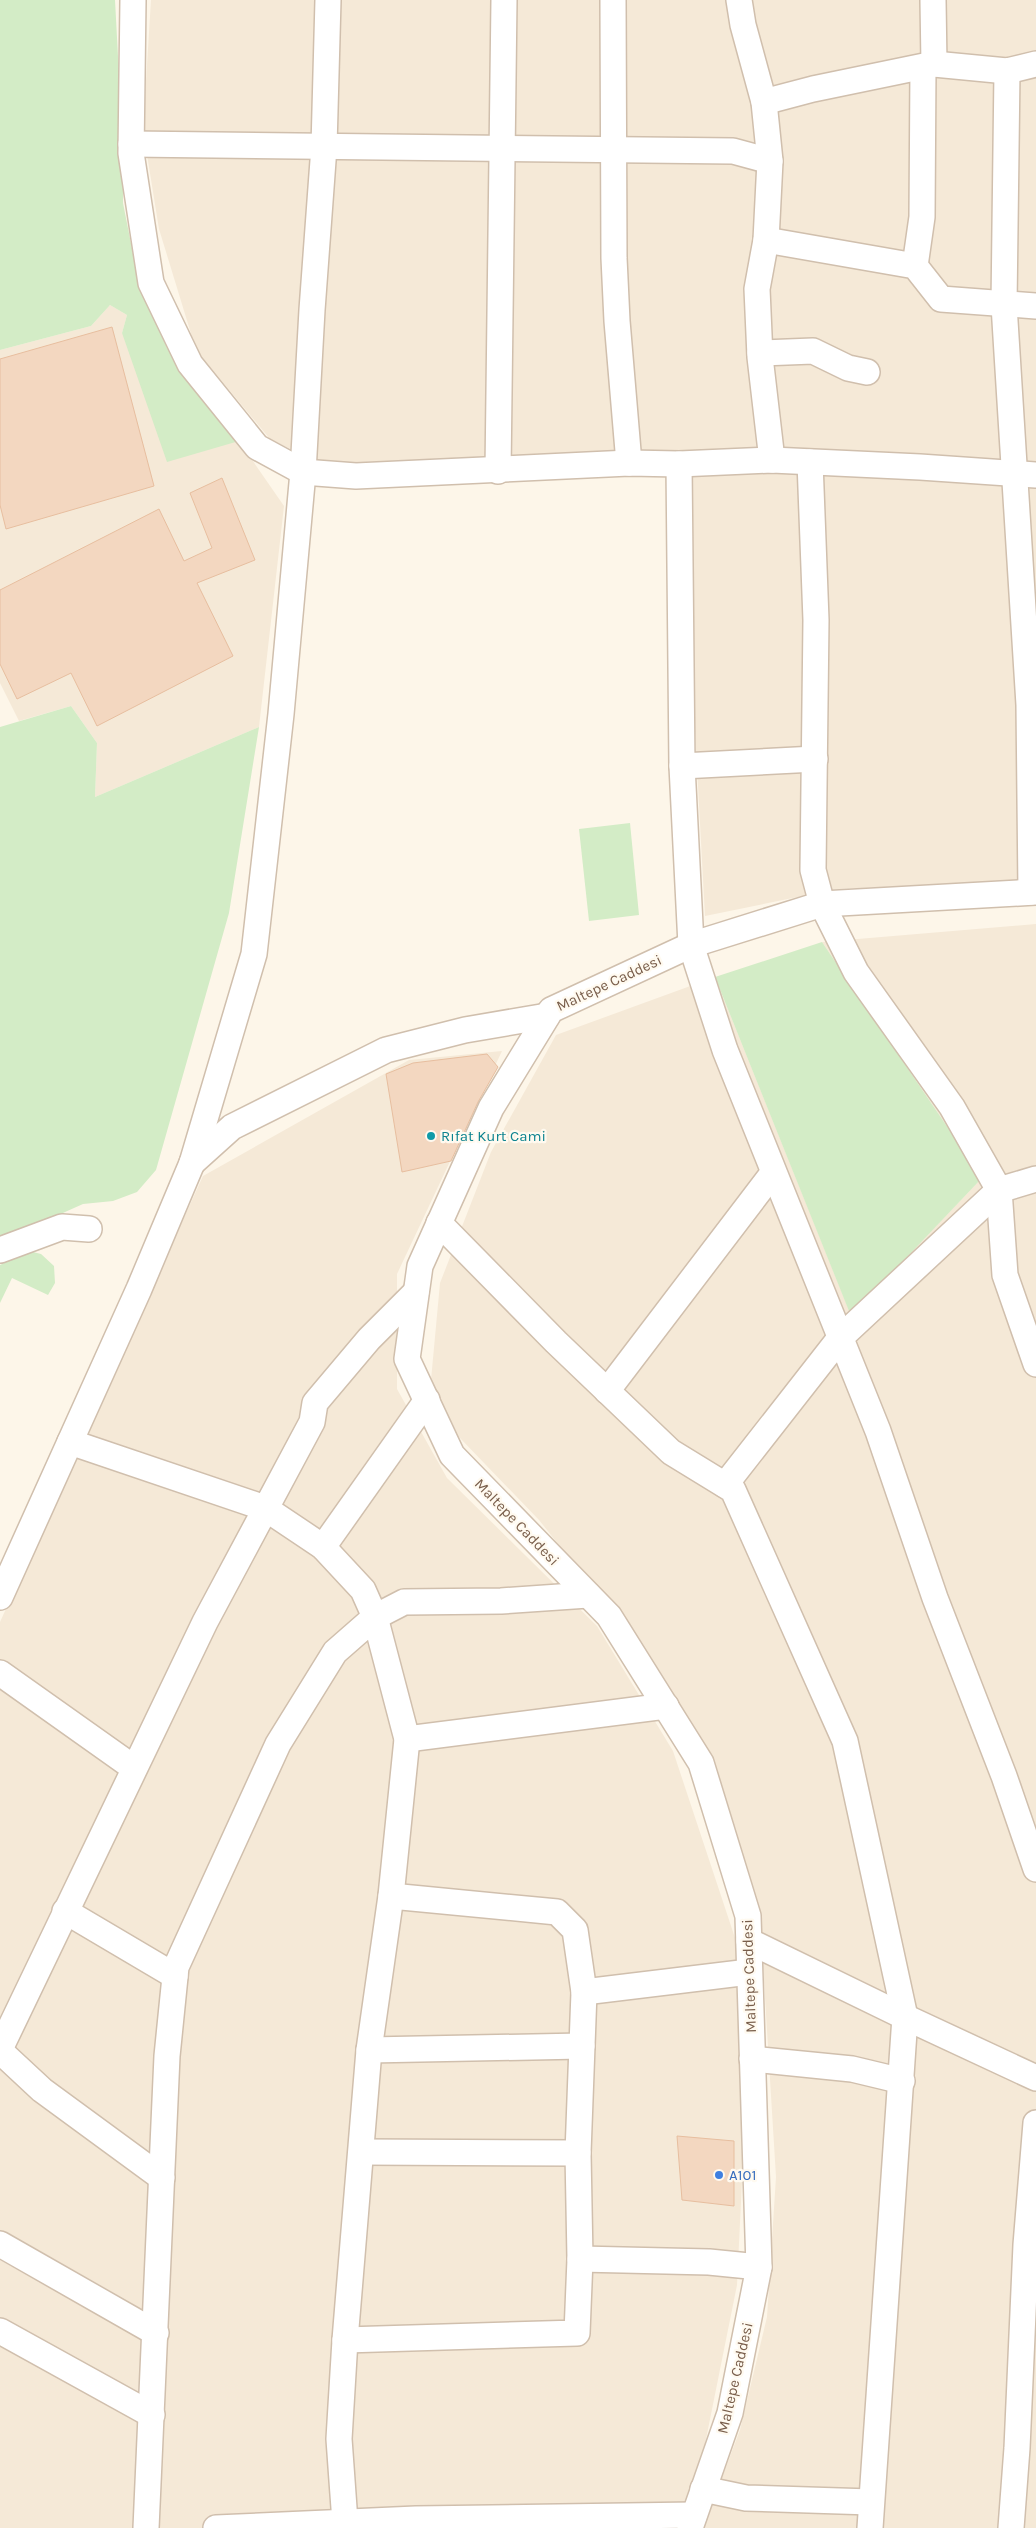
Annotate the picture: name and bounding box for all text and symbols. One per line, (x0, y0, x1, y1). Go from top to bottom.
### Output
street label: Maltepe Caddesi (554, 951, 664, 1015)
place label: Rıfat Kurt Cami (441, 1127, 546, 1145)
marker: Rıfat Kurt Cami (425, 1130, 437, 1142)
street label: Maltepe Caddesi (471, 1475, 563, 1569)
street label: Maltepe Caddesi (738, 1919, 760, 2033)
place label: A101 (729, 2166, 756, 2184)
marker: A101 (713, 2169, 725, 2181)
street label: Maltepe Caddesi (713, 2321, 757, 2435)

